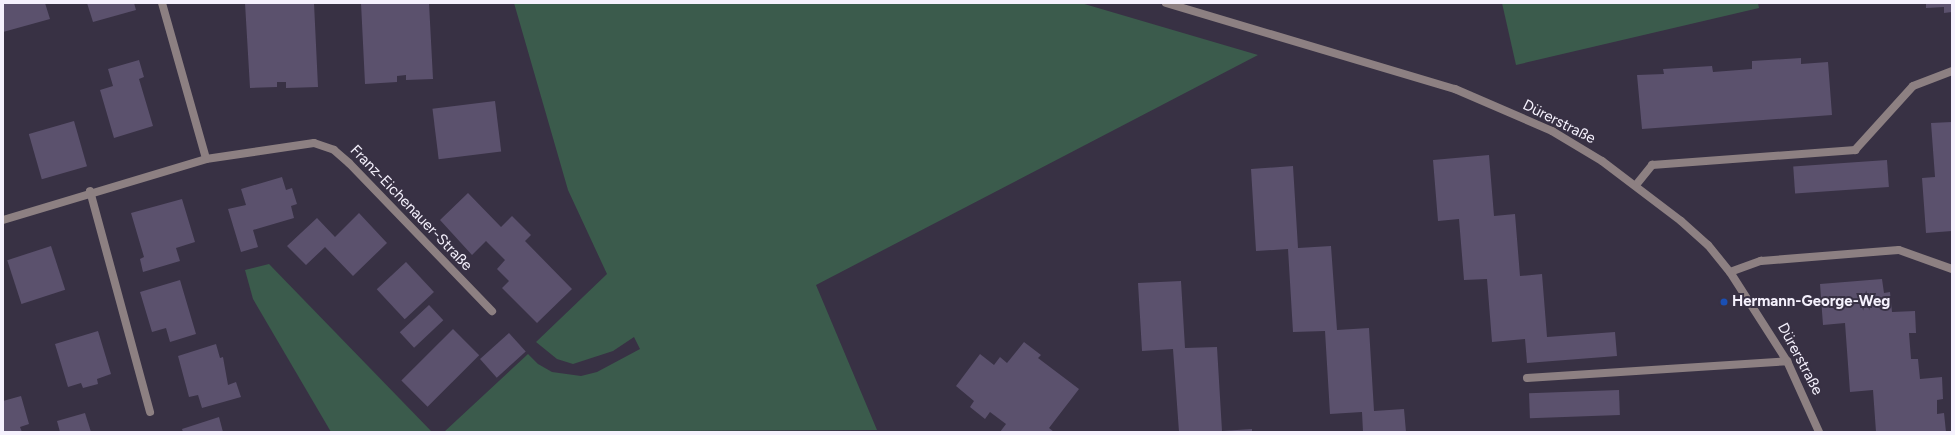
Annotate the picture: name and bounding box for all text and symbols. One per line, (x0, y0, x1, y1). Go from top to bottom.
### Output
street label: Dürerstraße (1520, 96, 1598, 148)
street label: Franz-Eichenauer-Straße (346, 141, 476, 275)
place label: Hermann-George-Weg (1732, 293, 1890, 311)
marker: Hermann-George-Weg (1719, 297, 1729, 307)
street label: Dürerstraße (1773, 320, 1827, 398)

